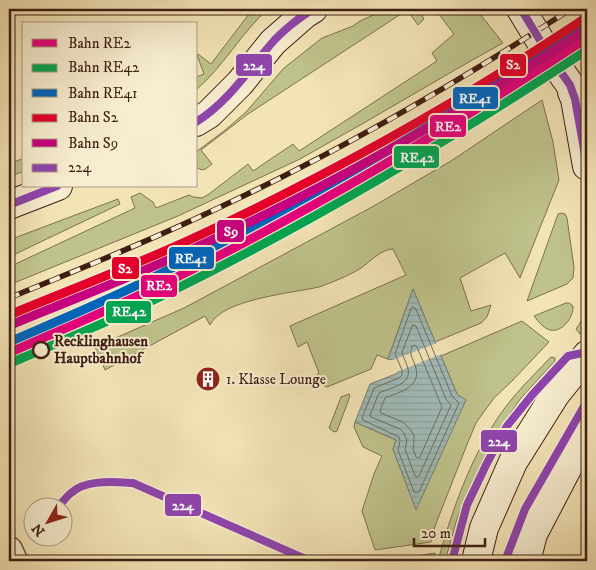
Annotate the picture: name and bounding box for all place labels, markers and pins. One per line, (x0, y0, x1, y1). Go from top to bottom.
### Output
place label: Recklinghausen Hauptbahnhof (54, 332, 148, 368)
marker: Recklinghausen Hauptbahnhof (32, 341, 50, 359)
building icon: 1. Klasse Lounge (195, 366, 221, 392)
place label: 1. Klasse Lounge (226, 370, 326, 389)

